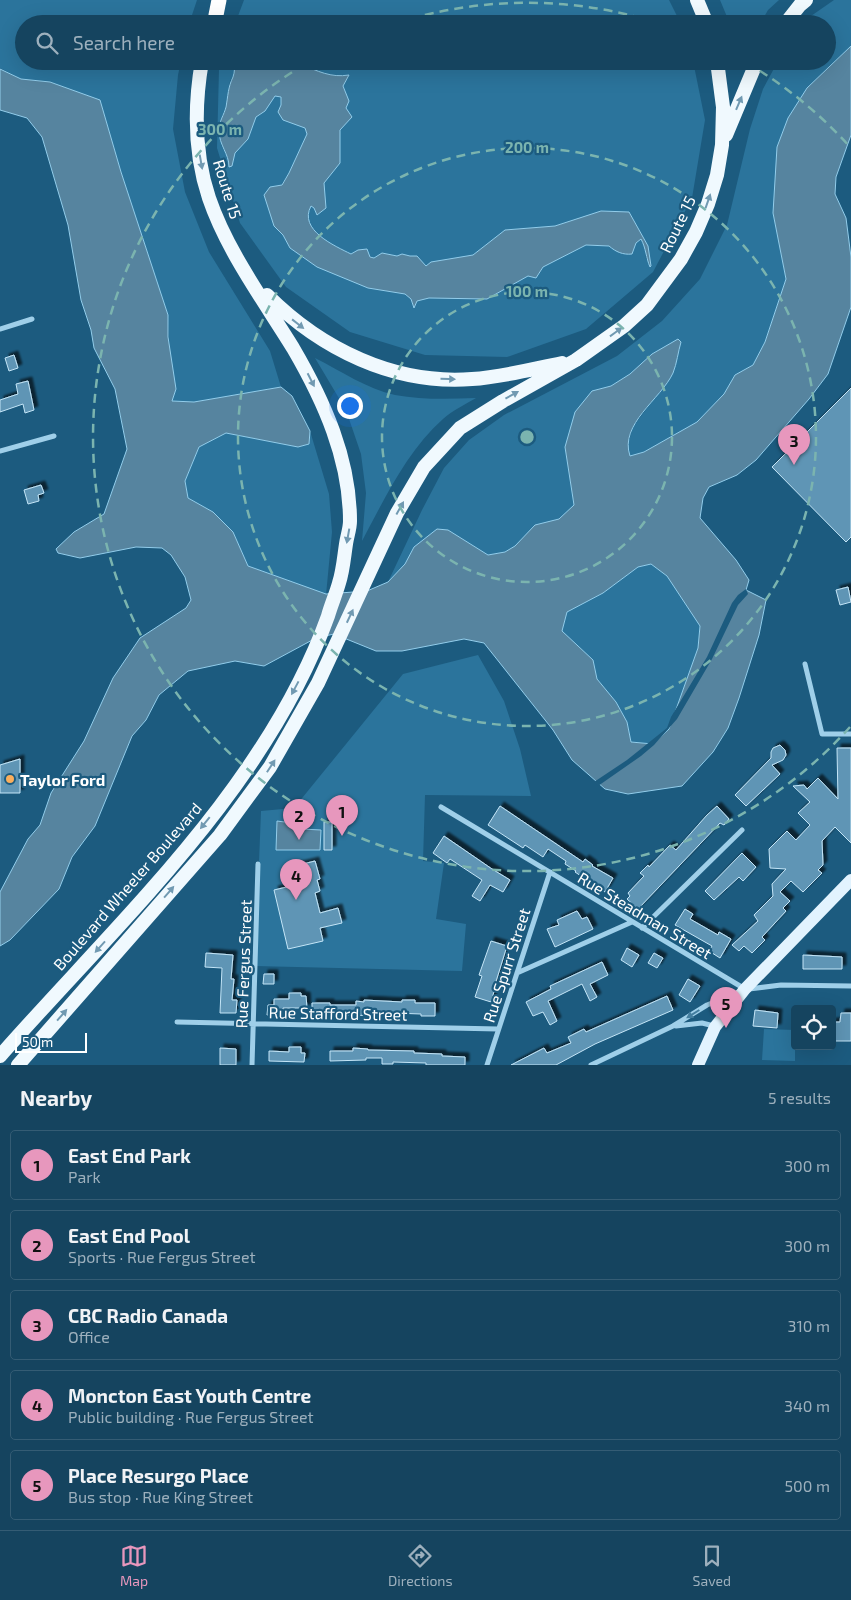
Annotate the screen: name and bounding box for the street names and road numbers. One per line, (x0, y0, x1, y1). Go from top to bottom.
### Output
street label: Route 15 (210, 157, 246, 221)
street label: Route 15 (655, 192, 699, 256)
street label: Boulevard Wheeler Boulevard (49, 798, 205, 974)
street label: Rue Steadman Street (575, 868, 715, 962)
street label: Rue Fergus Street (231, 899, 255, 1029)
street label: Rue Spurr Street (479, 905, 533, 1025)
street label: Rue Stafford Street (268, 1002, 408, 1024)

